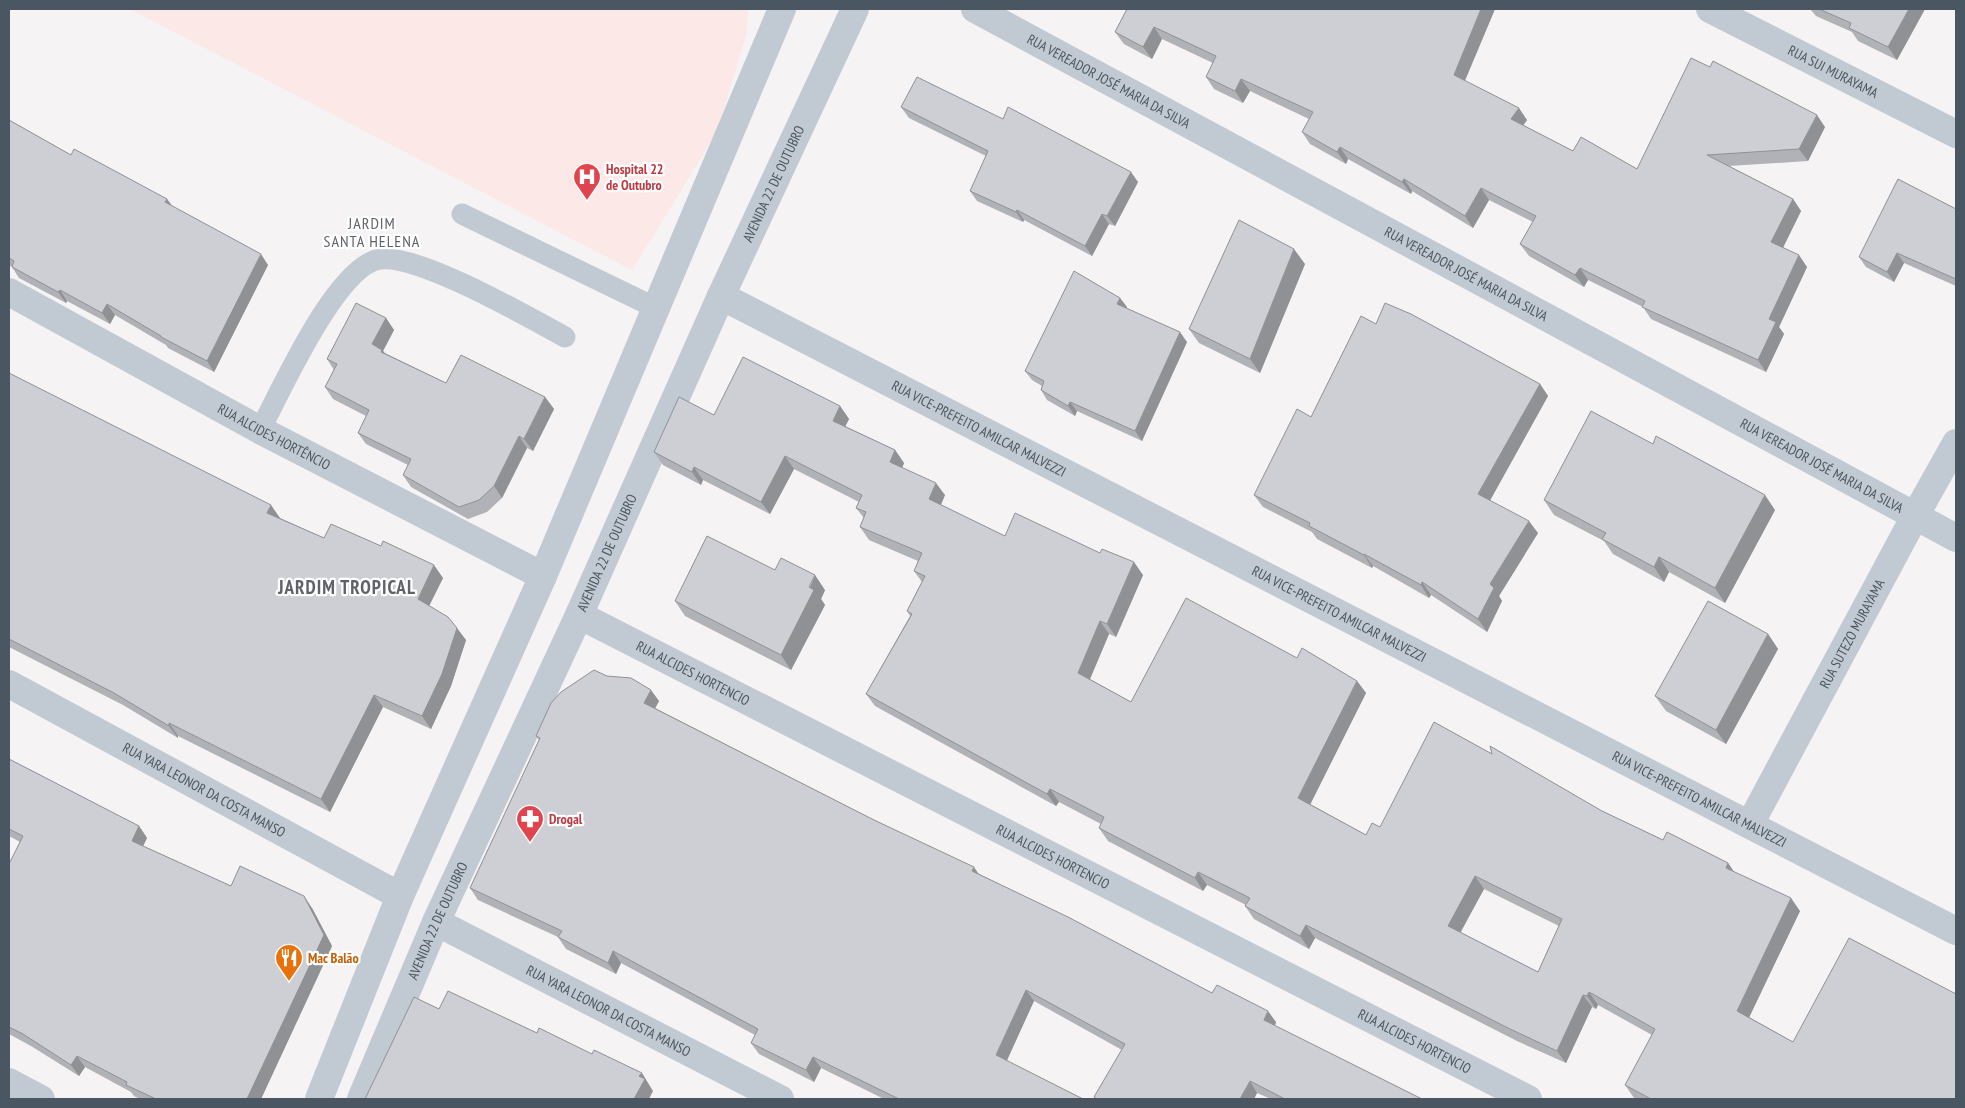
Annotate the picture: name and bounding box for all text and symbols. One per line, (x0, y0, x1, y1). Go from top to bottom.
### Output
street label: RUA VEREADOR JOSÉ MARIA DA SILVA (1024, 30, 1194, 133)
street label: RUA SUI MURAYAMA (1785, 41, 1882, 102)
street label: AVENIDA 22 DE OUTUBRO (738, 122, 809, 245)
place label: Hospital 22 de Outubro (606, 160, 664, 194)
hospital icon: Hospital 22 de Outubro (572, 162, 602, 201)
district label: JARDIM SANTA HELENA (324, 213, 420, 251)
street label: RUA VEREADOR JOSÉ MARIA DA SILVA (1381, 223, 1551, 325)
street label: RUA VICE-PREFEITO AMILCAR MALVEZZI (889, 376, 1069, 481)
street label: RUA ALCIDES HORTÊNCIO (215, 400, 334, 474)
street label: RUA VEREADOR JOSÉ MARIA DA SILVA (1737, 414, 1907, 517)
street label: AVENIDA 22 DE OUTUBRO (573, 491, 641, 614)
street label: RUA VICE-PREFEITO AMILCAR MALVEZZI (1249, 562, 1429, 666)
district label: JARDIM TROPICAL (277, 575, 416, 599)
street label: RUA SUTEZO MURAYAMA (1815, 575, 1889, 691)
street label: RUA ALCIDES HORTENCIO (633, 637, 753, 710)
street label: RUA YARA LEONOR DA COSTA MANSO (120, 738, 289, 841)
street label: RUA VICE-PREFEITO AMILCAR MALVEZZI (1609, 747, 1789, 851)
pharmacy icon: Drogal (515, 804, 545, 843)
place label: Drogal (549, 810, 583, 828)
street label: RUA ALCIDES HORTENCIO (993, 820, 1113, 893)
street label: AVENIDA 22 DE OUTUBRO (404, 859, 472, 982)
restaurant icon: Mac Balão (274, 943, 304, 982)
place label: Mac Balão (308, 949, 359, 967)
street label: RUA YARA LEONOR DA COSTA MANSO (523, 961, 694, 1061)
street label: RUA ALCIDES HORTENCIO (1355, 1005, 1475, 1078)

